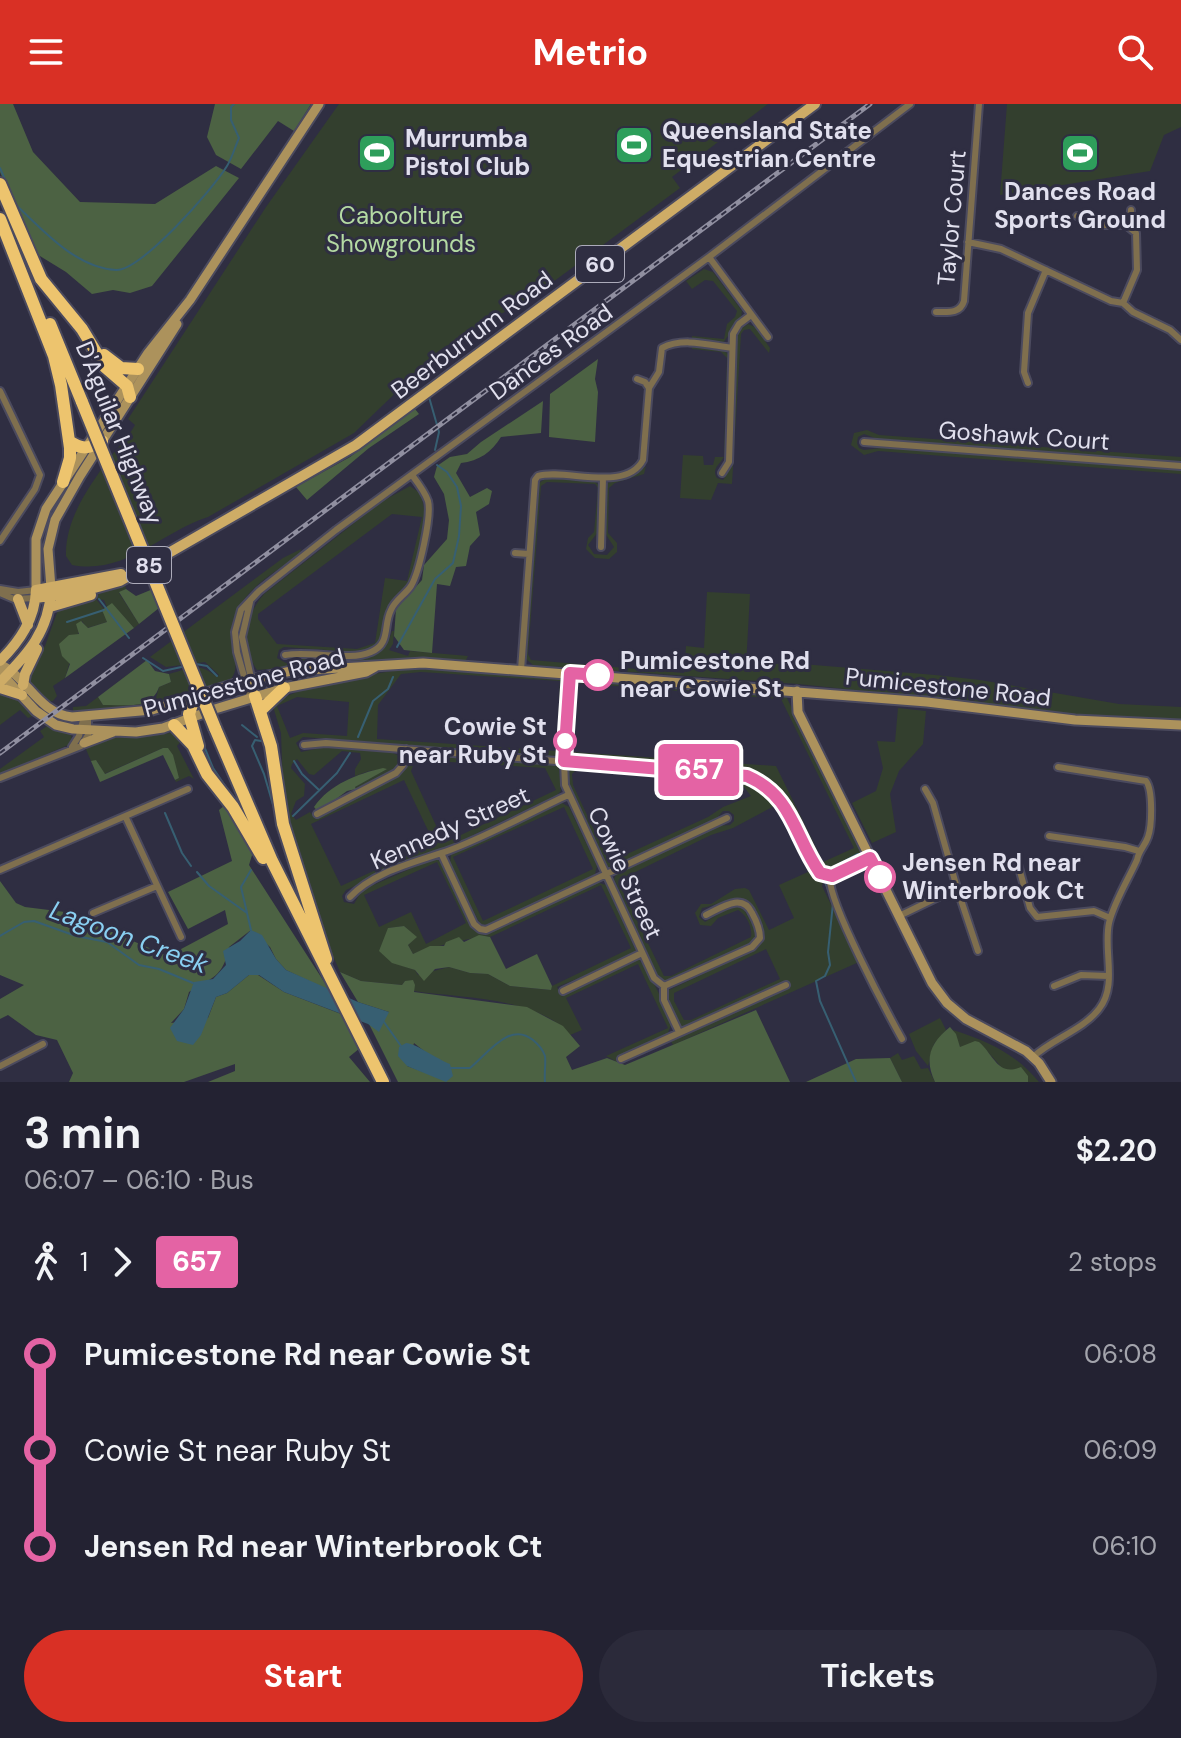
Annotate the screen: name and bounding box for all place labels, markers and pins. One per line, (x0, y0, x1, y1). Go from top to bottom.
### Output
place label: Queensland State Equestrian Centre (662, 115, 876, 174)
place label: Murrumba Pistol Club (405, 123, 530, 182)
sports icon: Queensland State Equestrian Centre (613, 124, 655, 166)
sports icon: Murrumba Pistol Club (356, 132, 398, 174)
sports icon: Dances Road Sports Ground (1059, 132, 1101, 174)
place label: Dances Road Sports Ground (994, 176, 1166, 235)
place label: Pumicestone Rd near Cowie St (620, 645, 810, 704)
marker: Pumicestone Rd near Cowie St (583, 660, 613, 690)
place label: Cowie St near Ruby St (399, 711, 547, 770)
marker: Cowie St near Ruby St (554, 730, 576, 752)
place label: Jensen Rd near Winterbrook Ct (902, 847, 1084, 906)
marker: Jensen Rd near Winterbrook Ct (865, 862, 895, 892)

